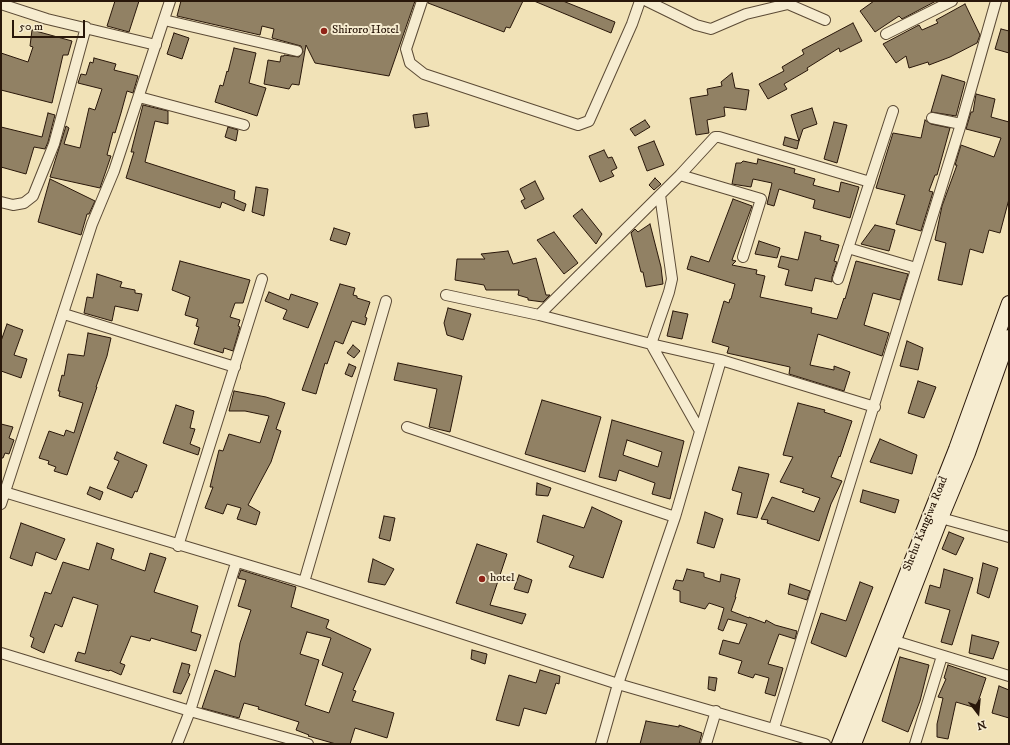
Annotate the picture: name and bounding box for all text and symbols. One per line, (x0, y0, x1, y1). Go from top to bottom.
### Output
scale bar (14, 12, 87, 38)
text: 50 m (19, 19, 43, 34)
place label: Shiroro Hotel (332, 24, 399, 38)
marker: Shiroro Hotel (319, 26, 329, 36)
street label: Shehu Kangiwa Road (900, 474, 952, 574)
place label: hotel (490, 572, 515, 586)
marker: hotel (477, 574, 487, 584)
north arrow (958, 693, 998, 733)
text: N (975, 717, 988, 733)

